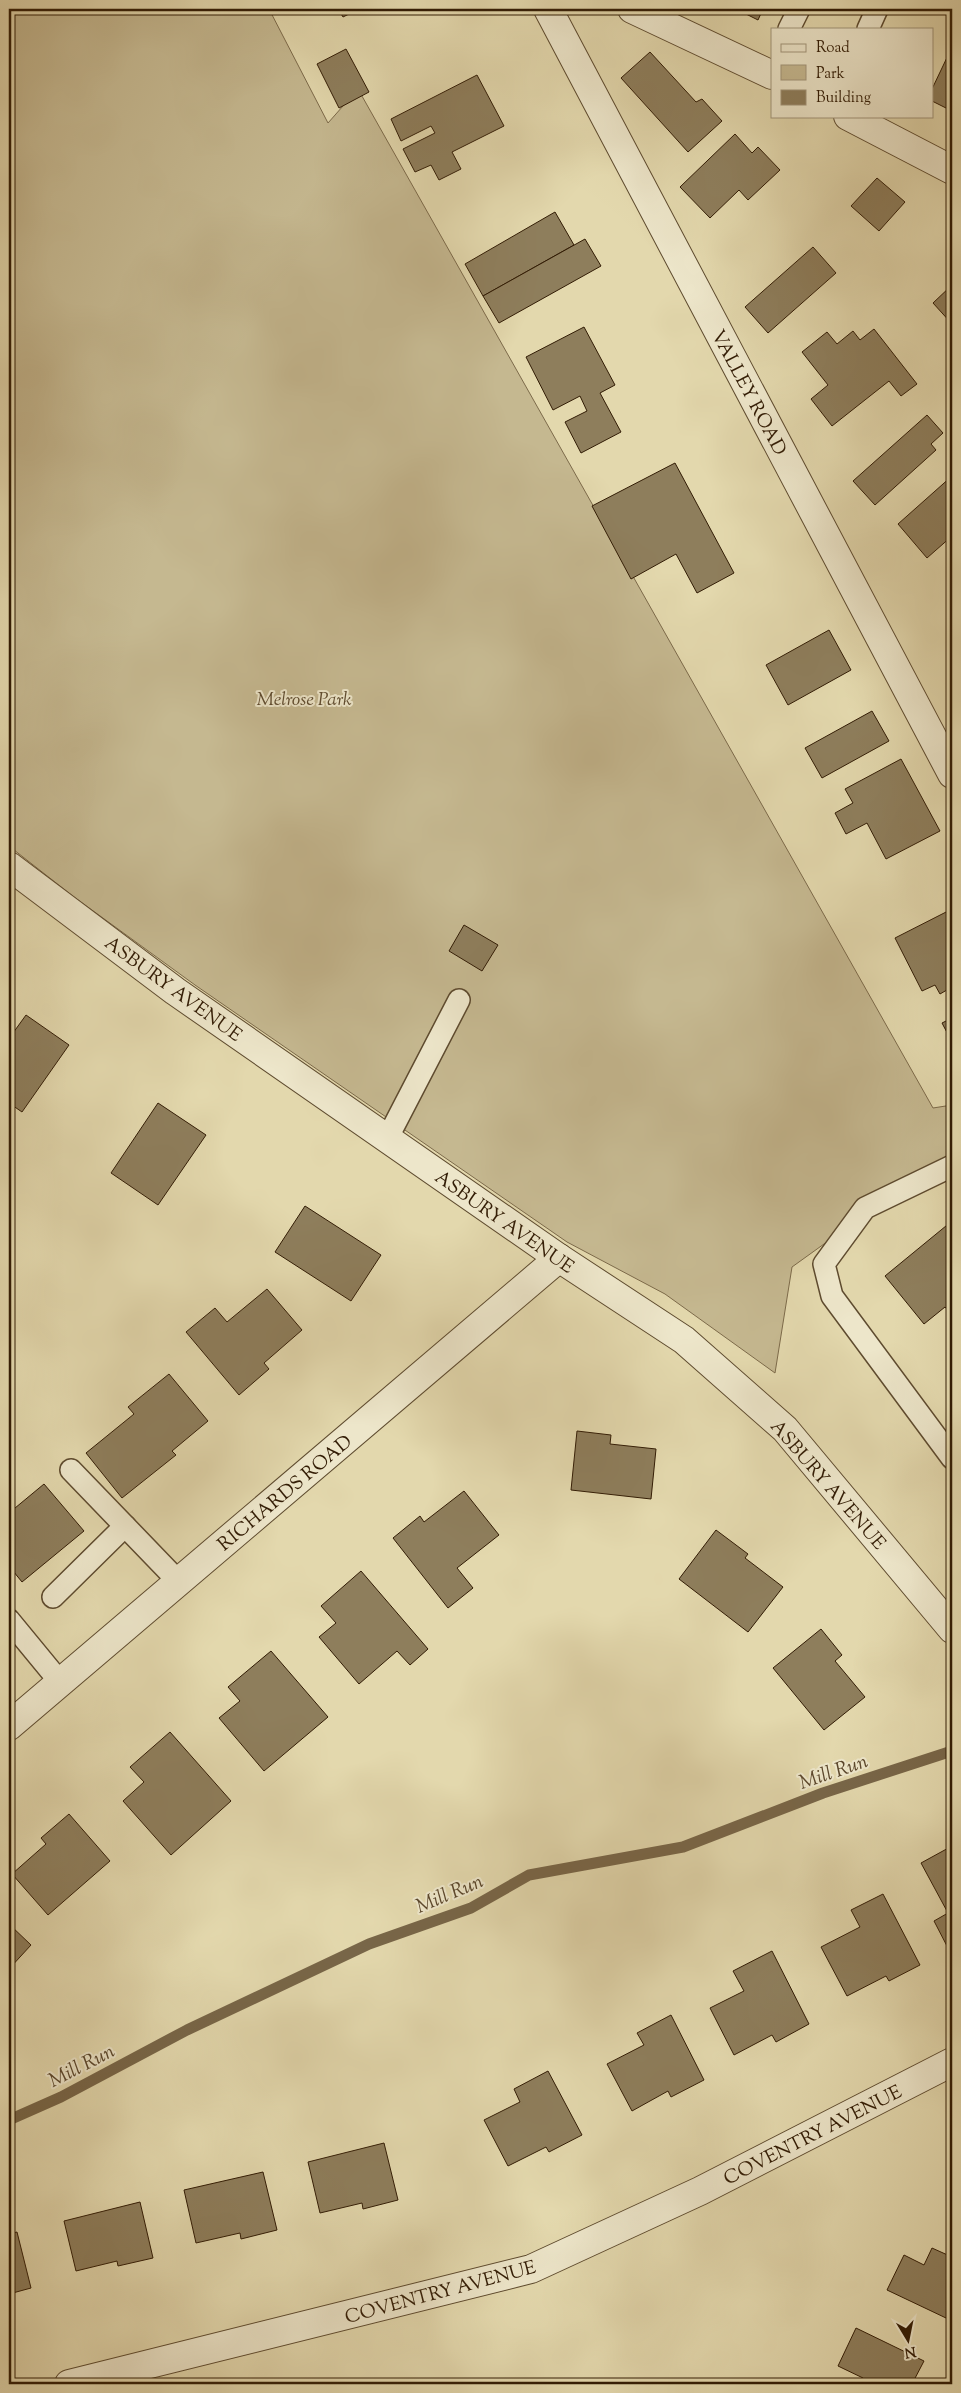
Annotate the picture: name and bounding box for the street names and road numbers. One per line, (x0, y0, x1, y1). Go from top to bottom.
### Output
street label: VALLEY ROAD (703, 326, 792, 461)
street label: ASBURY AVENUE (98, 931, 247, 1050)
street label: ASBURY AVENUE (429, 1165, 579, 1282)
street label: ASBURY AVENUE (763, 1415, 892, 1557)
street label: RICHARDS ROAD (212, 1429, 359, 1558)
street label: COVENTRY AVENUE (719, 2079, 907, 2193)
street label: COVENTRY AVENUE (342, 2255, 540, 2332)

